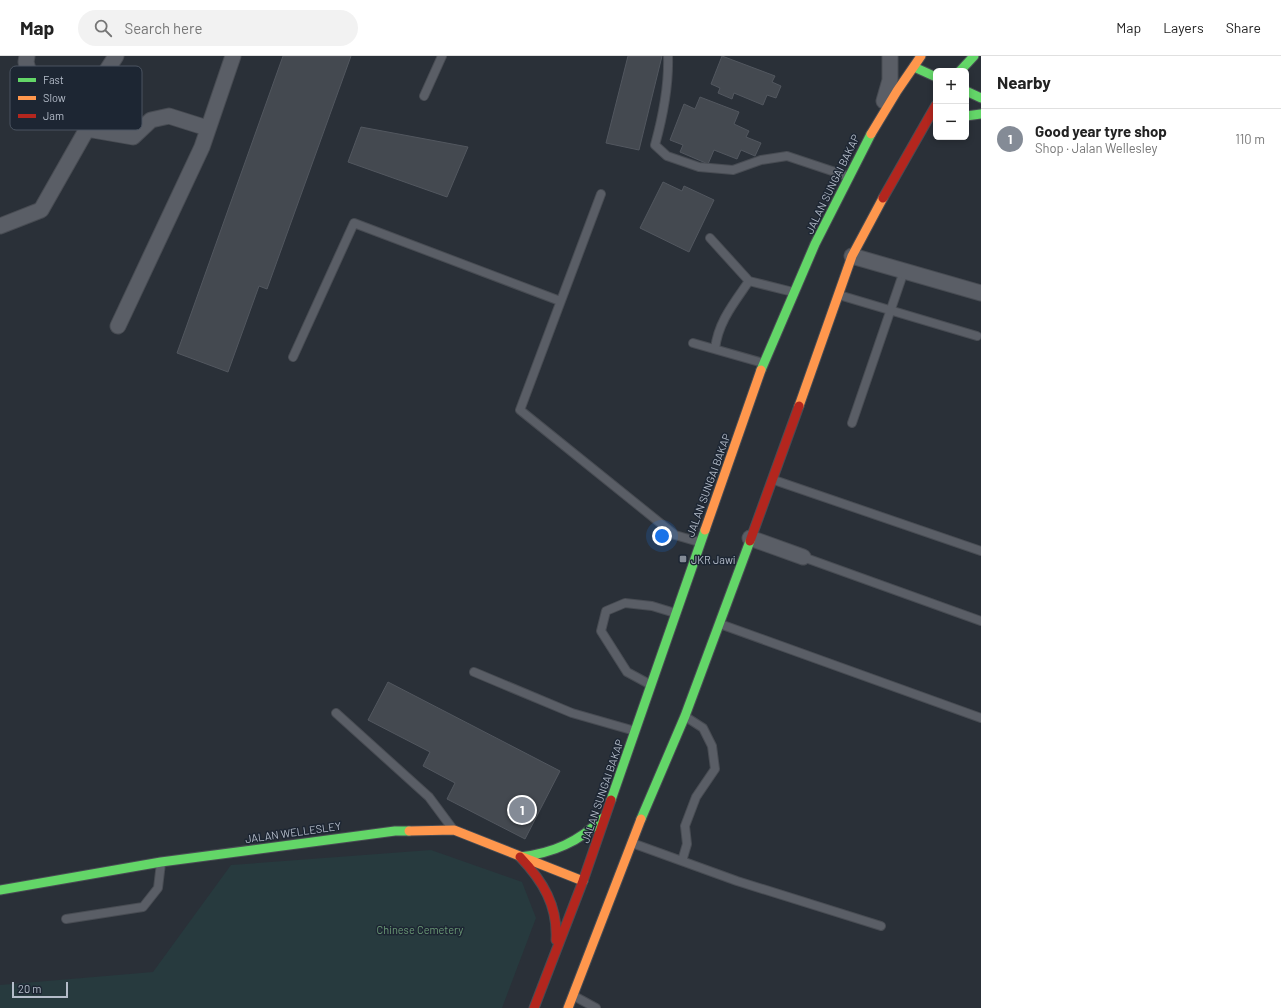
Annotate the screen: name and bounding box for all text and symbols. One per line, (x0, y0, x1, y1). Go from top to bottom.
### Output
search box (78, 10, 358, 46)
text: Map (20, 16, 54, 39)
icon: search (92, 17, 114, 39)
text: Search here (124, 19, 202, 37)
text: Map (1116, 19, 1141, 36)
text: Layers (1163, 19, 1204, 36)
text: Share (1226, 19, 1261, 36)
legend (10, 66, 142, 130)
map controls (933, 68, 969, 140)
button: + (933, 68, 969, 104)
text: Nearby (997, 72, 1051, 92)
text: Fast (43, 73, 64, 86)
text: Slow (43, 91, 66, 104)
button: − (933, 104, 969, 140)
text: Jam (43, 109, 64, 122)
text: Good year tyre shop (1035, 122, 1167, 140)
text: 1 (1008, 131, 1012, 147)
text: 110 m (1235, 131, 1265, 147)
street label: JALAN SUNGAI BAKAP (802, 132, 862, 236)
text: Shop · Jalan Wellesley (1035, 140, 1158, 156)
street label: JALAN SUNGAI BAKAP (683, 431, 733, 538)
your location (652, 526, 672, 546)
place label: JKR Jawi (691, 553, 736, 566)
marker: JKR Jawi (678, 554, 688, 564)
street label: JALAN SUNGAI BAKAP (578, 737, 626, 845)
pin: 1 (509, 795, 535, 825)
street label: JALAN WELLESLEY (244, 819, 342, 845)
park label: Chinese Cemetery (377, 923, 463, 936)
scale bar (12, 980, 68, 999)
text: 20 m (18, 982, 41, 995)

